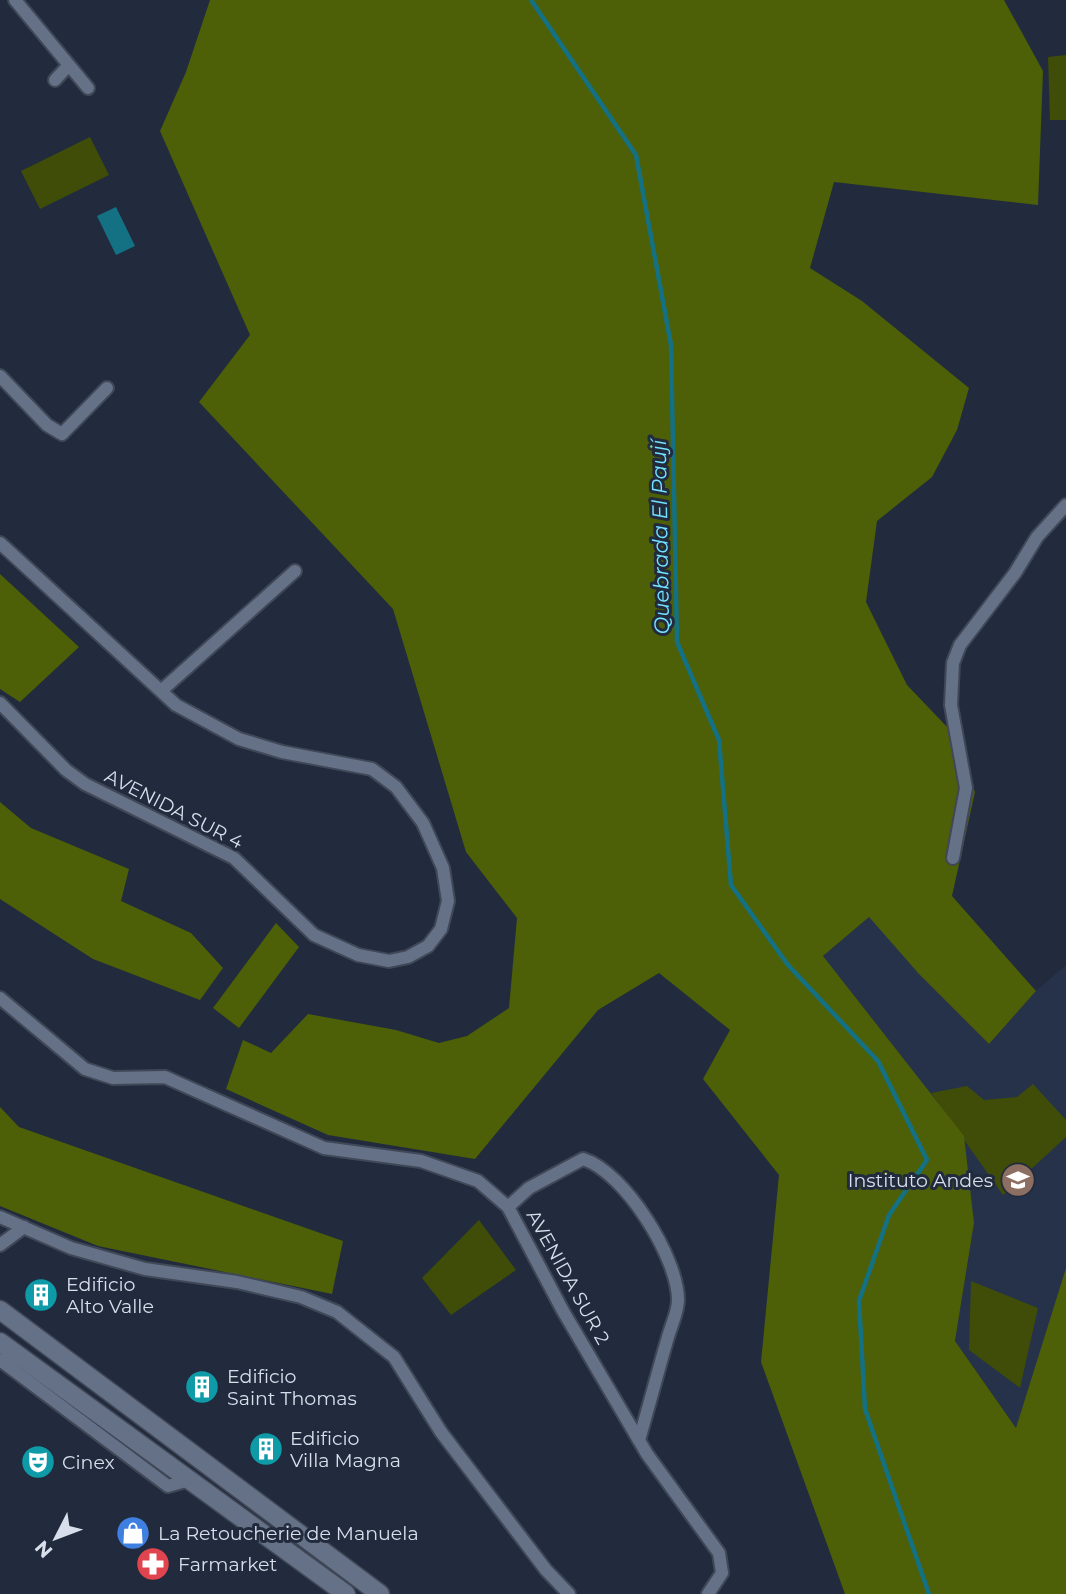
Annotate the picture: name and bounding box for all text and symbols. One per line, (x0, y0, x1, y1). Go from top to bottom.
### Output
water label: Quebrada El Paují (646, 436, 674, 635)
street label: AVENIDA SUR 4 (101, 764, 247, 854)
school or university icon: Instituto Andes (999, 1161, 1037, 1199)
place label: Instituto Andes (848, 1169, 993, 1192)
street label: AVENIDA SUR 2 (522, 1206, 615, 1348)
place label: Edificio Alto Valle (66, 1273, 154, 1318)
building icon: Edificio Alto Valle (22, 1276, 60, 1314)
place label: Edificio Saint Thomas (227, 1365, 357, 1410)
building icon: Edificio Saint Thomas (183, 1368, 221, 1406)
place label: Edificio Villa Magna (290, 1427, 401, 1472)
building icon: Edificio Villa Magna (247, 1430, 285, 1468)
theatre icon: Cinex (19, 1443, 57, 1481)
place label: Cinex (62, 1451, 115, 1474)
north arrow (21, 1503, 91, 1573)
shop icon: La Retoucherie de Manuela (114, 1514, 152, 1552)
place label: La Retoucherie de Manuela (158, 1522, 419, 1545)
text: N (30, 1536, 57, 1562)
pharmacy icon: Farmarket (134, 1545, 172, 1583)
place label: Farmarket (178, 1553, 278, 1576)

